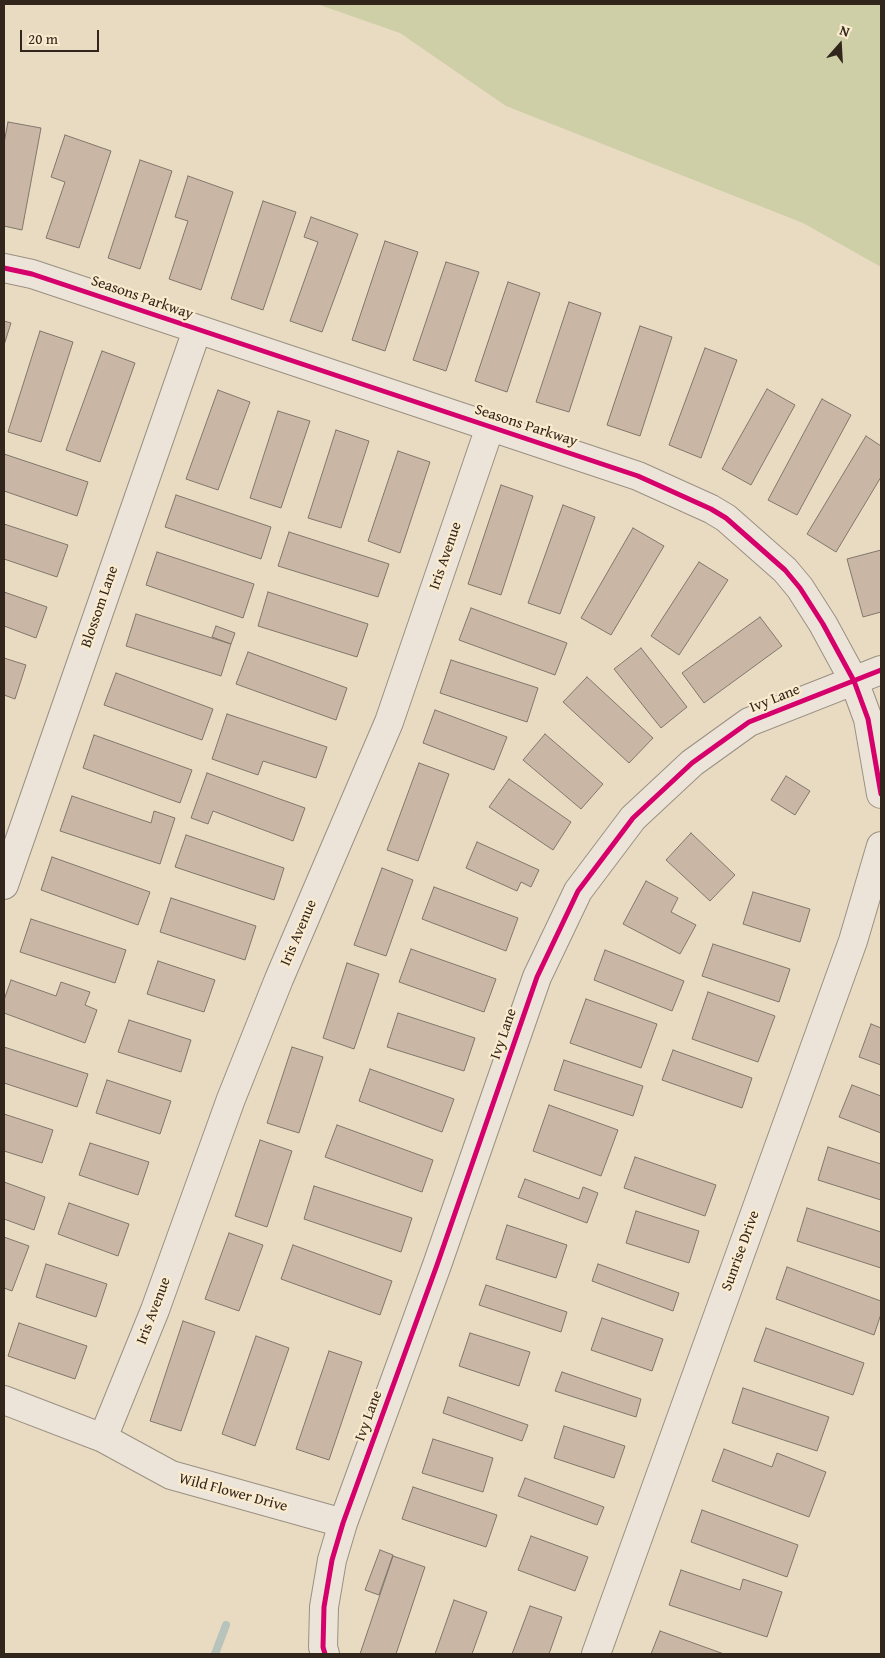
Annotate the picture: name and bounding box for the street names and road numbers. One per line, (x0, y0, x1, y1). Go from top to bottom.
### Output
street label: Seasons Parkway (89, 272, 195, 324)
street label: Seasons Parkway (472, 401, 580, 451)
street label: Iris Avenue (426, 520, 466, 592)
street label: Blossom Lane (78, 564, 122, 650)
street label: Ivy Lane (747, 681, 803, 717)
street label: Iris Avenue (277, 897, 321, 969)
street label: Ivy Lane (487, 1006, 521, 1062)
street label: Sunrise Drive (718, 1208, 764, 1294)
street label: Iris Avenue (133, 1275, 175, 1347)
street label: Ivy Lane (352, 1388, 386, 1444)
street label: Wild Flower Drive (177, 1470, 289, 1516)

